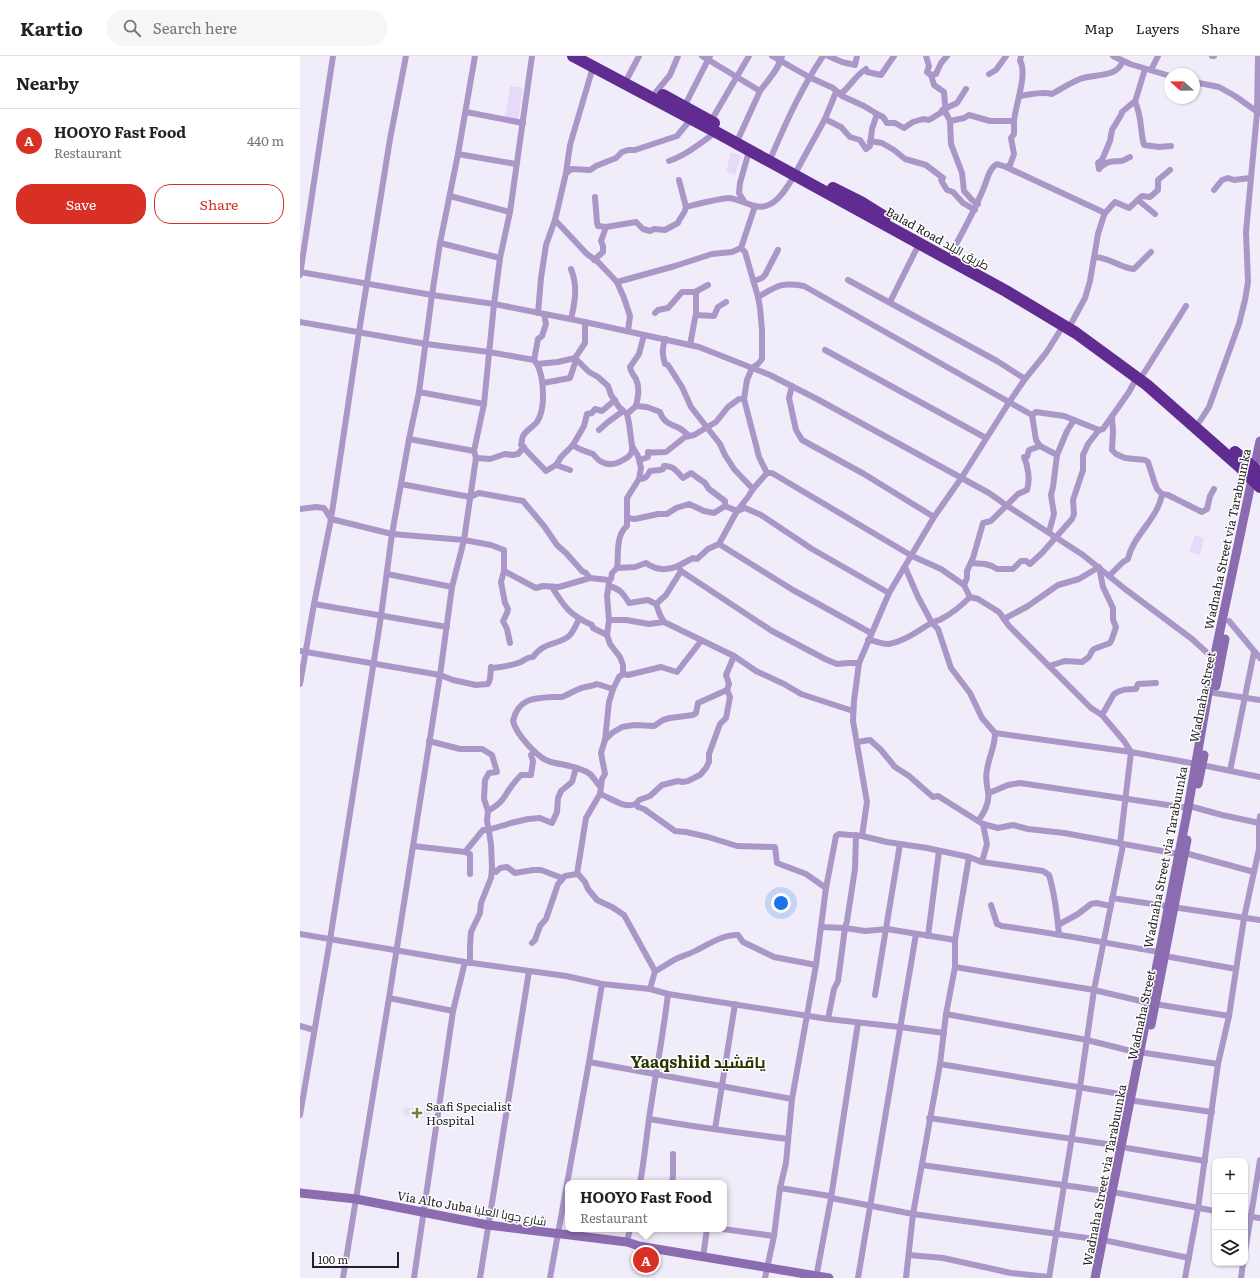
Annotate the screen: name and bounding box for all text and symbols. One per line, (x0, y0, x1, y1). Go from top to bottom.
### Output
search box (107, 10, 387, 46)
text: Kartio (20, 14, 83, 42)
text: Search here (153, 16, 237, 39)
icon: search (121, 17, 143, 39)
text: Map (1084, 18, 1114, 38)
text: Layers (1136, 18, 1179, 38)
text: Share (1201, 18, 1240, 38)
north arrow (1164, 68, 1200, 104)
text: Nearby (16, 70, 79, 95)
text: HOOYO Fast Food (54, 120, 186, 143)
text: A (24, 131, 34, 150)
text: 440 m (247, 131, 284, 150)
text: Restaurant (54, 143, 122, 162)
button: Save (16, 184, 146, 224)
button: Share (154, 184, 284, 224)
street label: Balad Road طريق البلد (883, 202, 993, 274)
street label: Wadnaha Street via Tarabuunka (1199, 446, 1255, 631)
street label: Wadnaha Street (1184, 650, 1220, 744)
street label: Wadnaha Street via Tarabuunka (1139, 764, 1192, 949)
your location (771, 893, 791, 913)
street label: Wadnaha Street (1123, 968, 1159, 1062)
district label: Yaaqshiid ياقشيد (630, 1049, 766, 1073)
street label: Wadnaha Street via Tarabuunka (1078, 1082, 1131, 1267)
place label: Saafi Specialist Hospital (426, 1097, 512, 1129)
marker: Saafi Specialist Hospital (411, 1107, 423, 1119)
map controls (1212, 1158, 1248, 1266)
button: + (1212, 1158, 1248, 1194)
popup (565, 1180, 727, 1232)
text: HOOYO Fast Food (580, 1185, 712, 1208)
street label: Via Alto Juba شارع جوبا العليا (396, 1186, 548, 1230)
button: − (1212, 1194, 1248, 1230)
text: Restaurant (580, 1208, 648, 1227)
button: layers (1212, 1230, 1248, 1266)
pin: A (633, 1245, 659, 1275)
scale bar (312, 1250, 399, 1269)
text: 100 m (318, 1251, 348, 1267)

